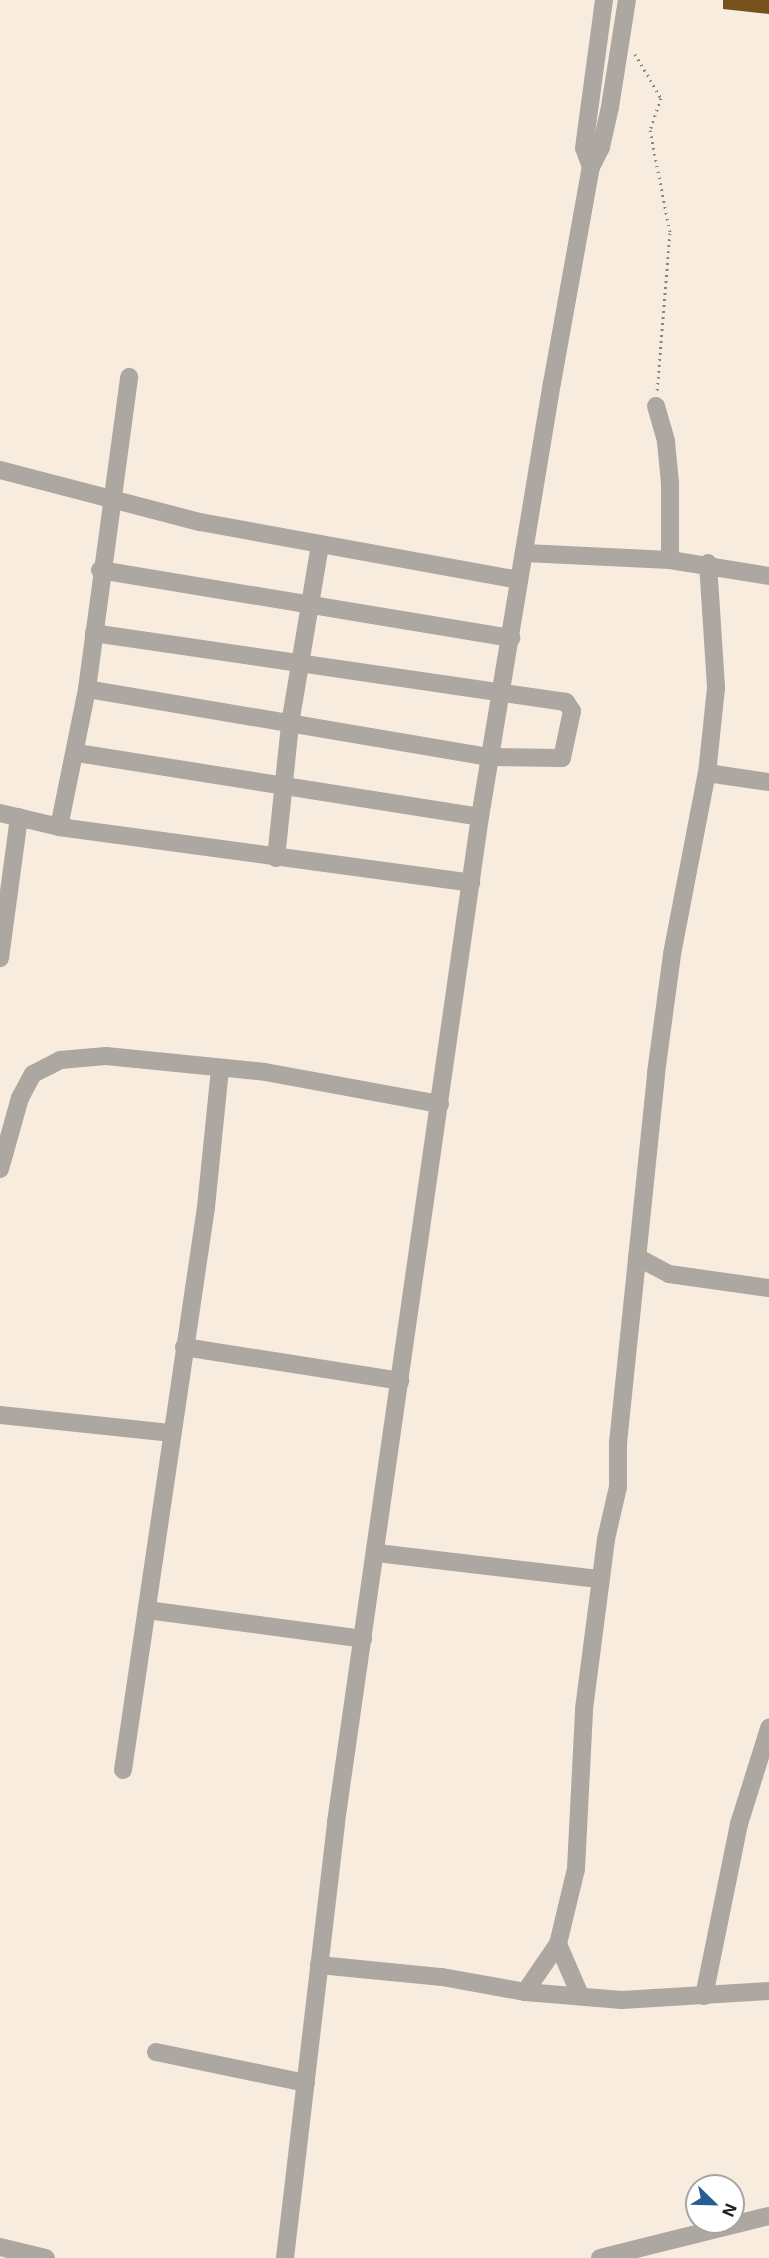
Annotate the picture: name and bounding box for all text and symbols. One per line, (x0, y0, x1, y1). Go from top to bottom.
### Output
north arrow (685, 2174, 745, 2234)
text: N (718, 2201, 741, 2220)

